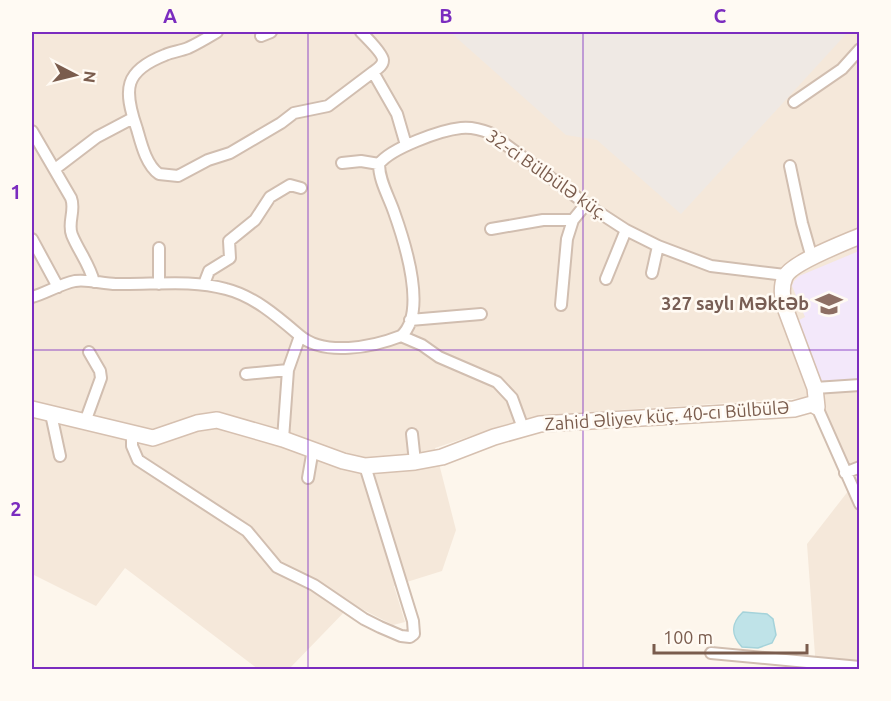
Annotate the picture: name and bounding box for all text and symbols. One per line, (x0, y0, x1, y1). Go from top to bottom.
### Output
text: A (163, 4, 177, 27)
text: B (439, 4, 453, 27)
text: C (714, 4, 727, 27)
north arrow (45, 45, 105, 105)
text: N (80, 70, 100, 84)
street label: 32-ci Bülbülə küç. (483, 125, 612, 223)
text: 1 (10, 180, 22, 203)
school or university icon: 327 saylı Məktəb (814, 289, 844, 319)
place label: 327 saylı Məktəb (661, 293, 809, 313)
street label: Zahid Əliyev küç. 40-cı Bülbülə (544, 396, 790, 434)
text: 2 (10, 497, 22, 520)
scale bar (654, 617, 807, 655)
text: 100 m (663, 627, 713, 647)

